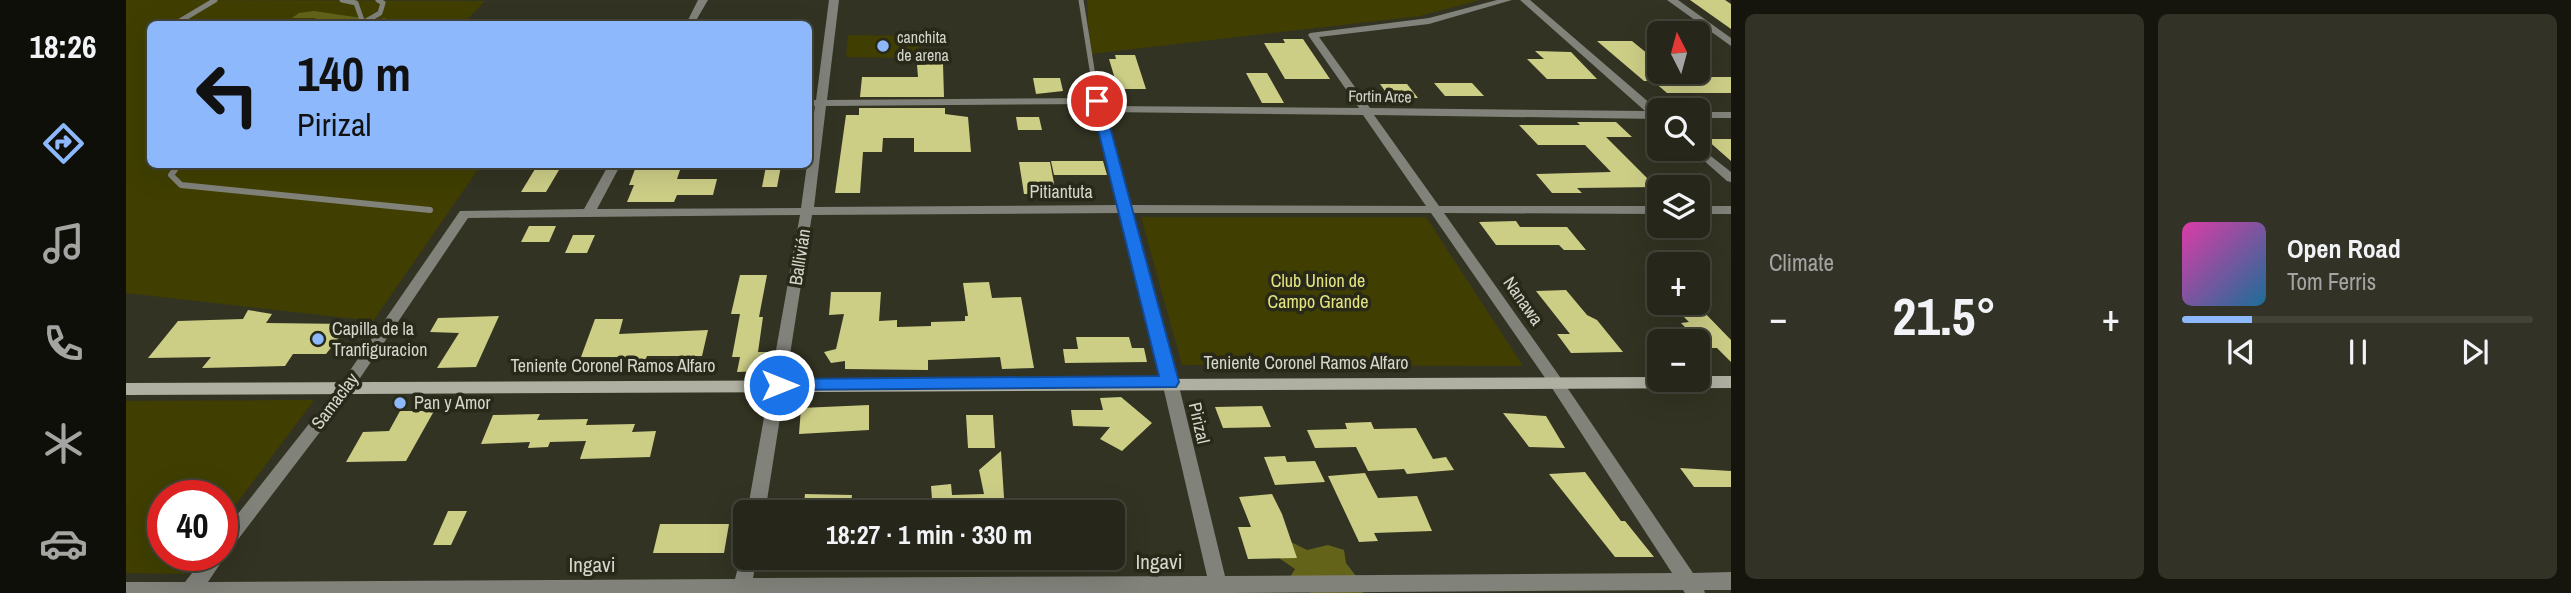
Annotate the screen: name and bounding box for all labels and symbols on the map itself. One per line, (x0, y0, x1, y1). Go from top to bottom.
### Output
north arrow (1647, 21, 1710, 84)
place label: canchita de arena (897, 26, 949, 66)
marker: canchita de arena (875, 38, 891, 54)
pin (1067, 71, 1127, 131)
street label: Fortin Arce (1348, 84, 1412, 108)
street label: Pitiantuta (1029, 179, 1093, 204)
street label: Ballivián (783, 227, 816, 287)
park label: Club Union de Campo Grande (1268, 268, 1368, 314)
street label: Nanawa (1498, 271, 1549, 330)
place label: Capilla de la Tranfiguracion (332, 316, 427, 362)
marker: Capilla de la Tranfiguracion (310, 331, 326, 347)
position arrow (742, 348, 816, 422)
street label: Teniente Coronel Ramos Alfaro (1203, 350, 1409, 375)
street label: Teniente Coronel Ramos Alfaro (510, 353, 716, 378)
street label: Samaclay (305, 367, 364, 434)
place label: Pan y Amor (414, 390, 490, 415)
marker: Pan y Amor (392, 395, 408, 411)
street label: Pirizal (1183, 400, 1216, 446)
speed limit sign: 40 (147, 480, 238, 571)
street label: Ingavi (1136, 547, 1182, 576)
street label: Ingavi (569, 550, 615, 579)

